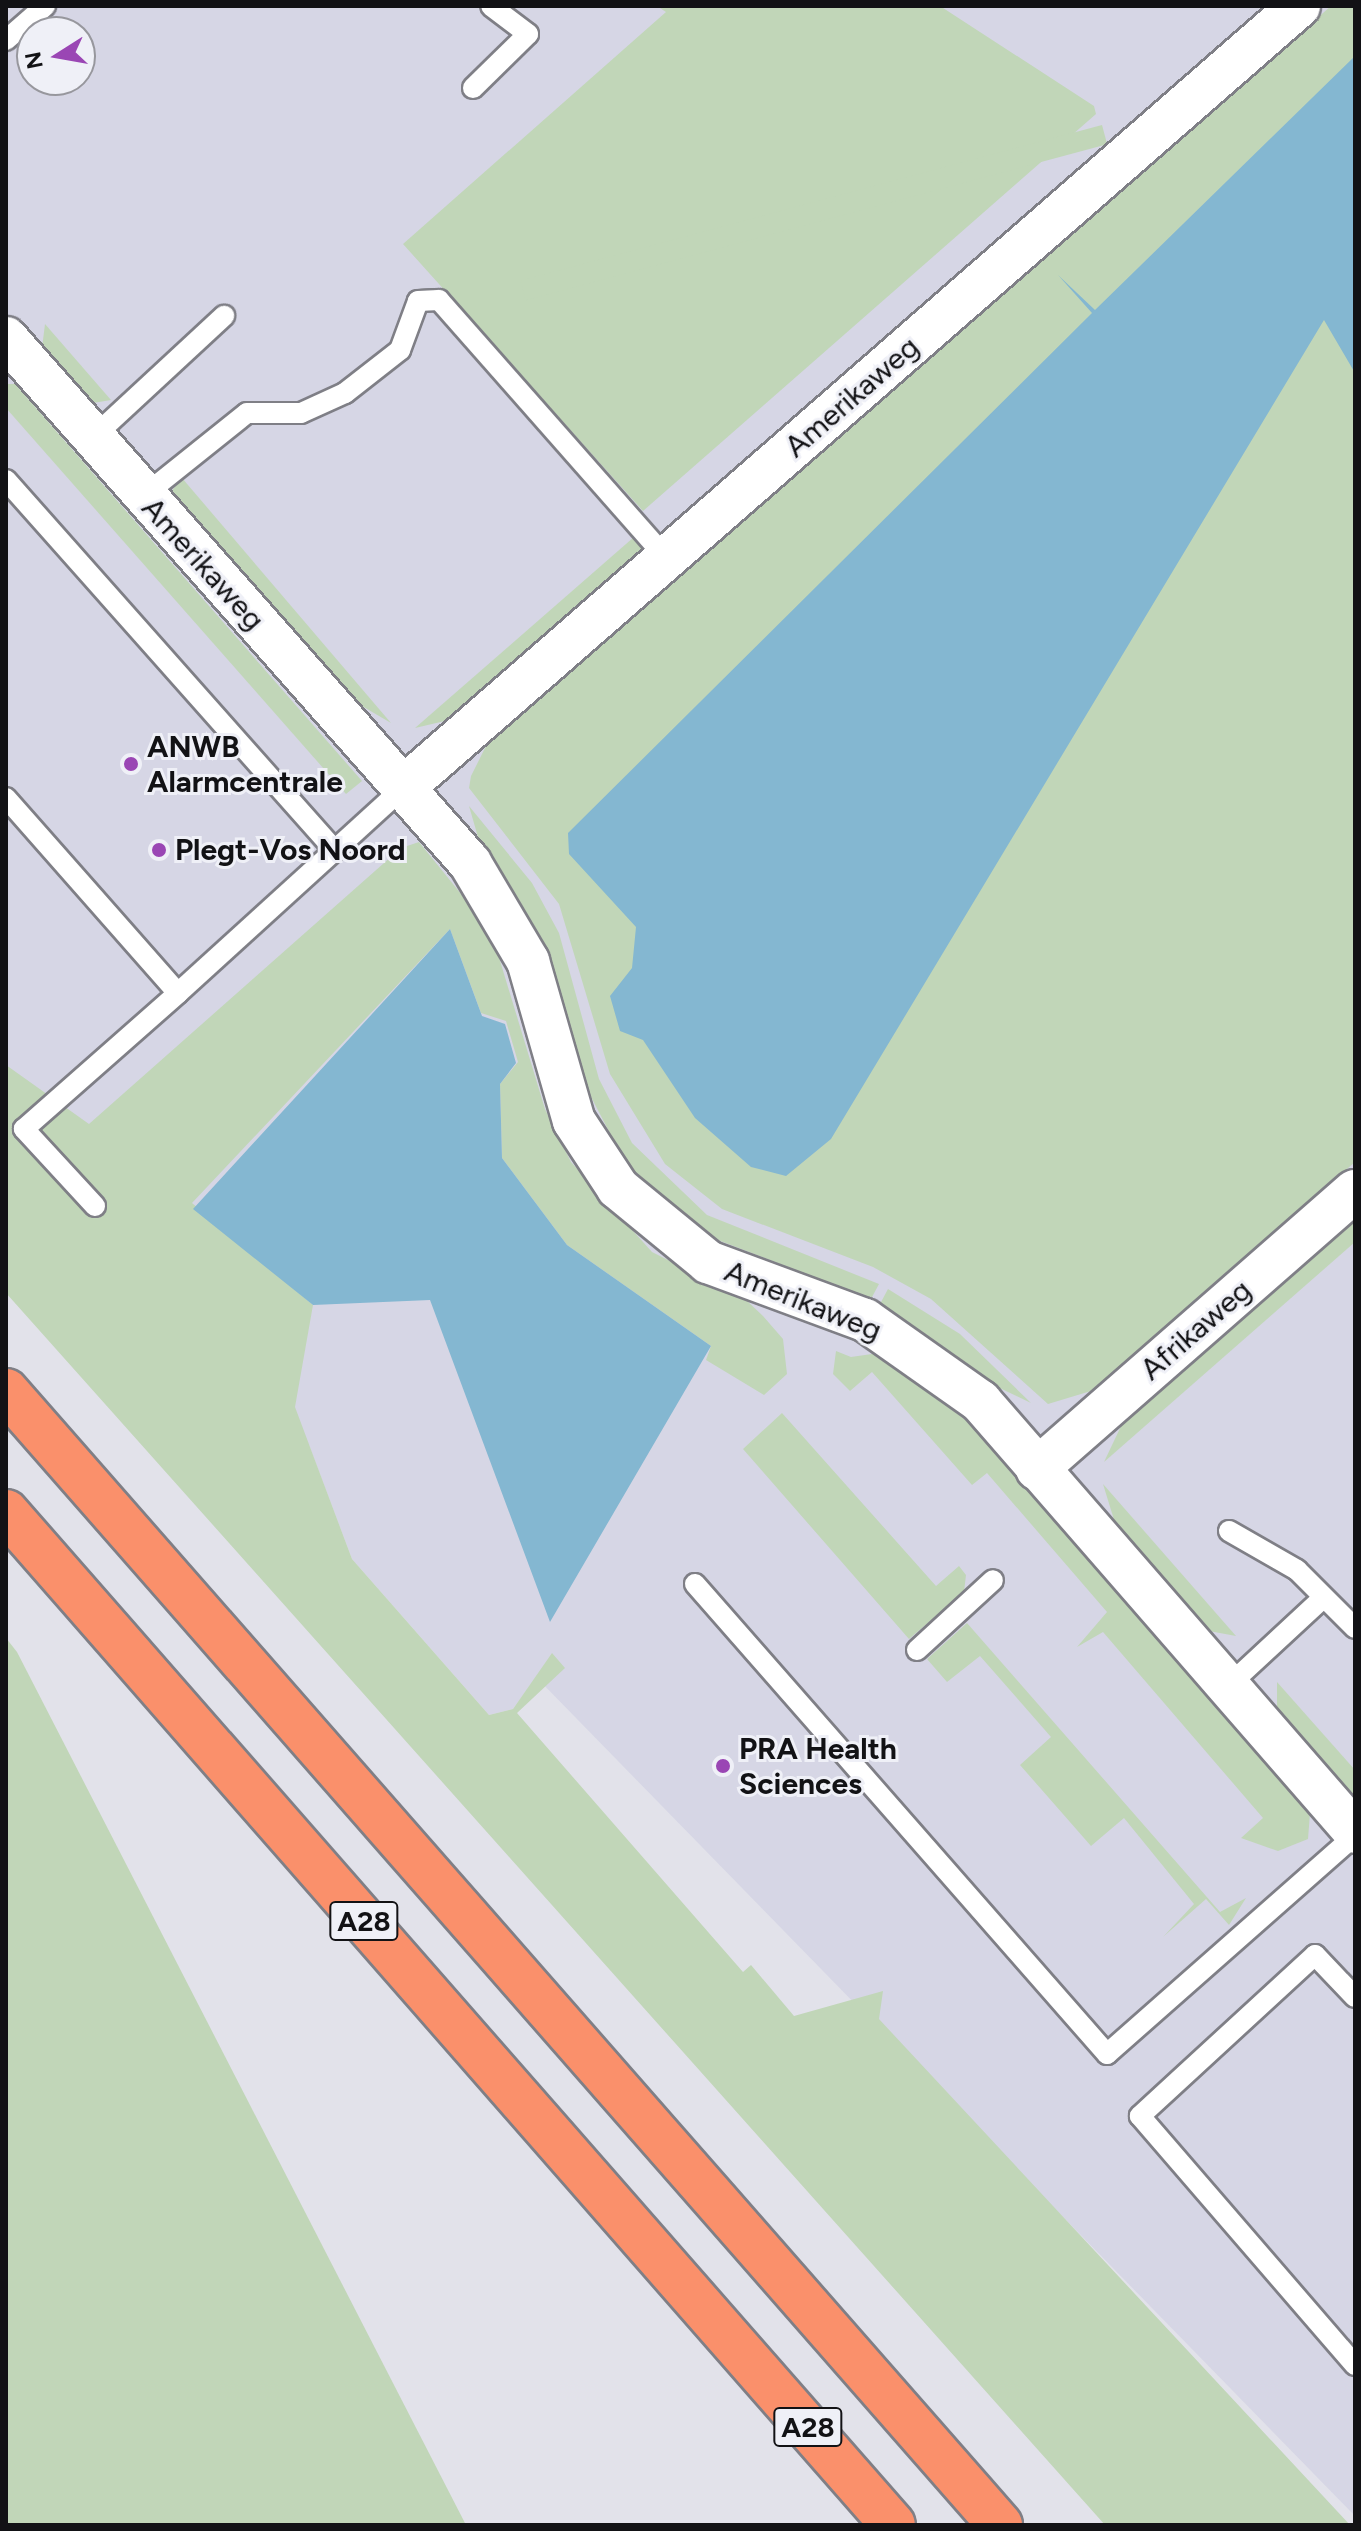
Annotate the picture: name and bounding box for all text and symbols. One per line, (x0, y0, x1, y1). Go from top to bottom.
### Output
north arrow (16, 16, 96, 96)
text: N (19, 49, 49, 71)
street label: Amerikaweg (778, 329, 926, 465)
street label: Amerikaweg (134, 490, 272, 638)
place label: ANWB Alarmcentrale (147, 729, 343, 800)
marker: ANWB Alarmcentrale (122, 755, 140, 773)
place label: Plegt-Vos Noord (175, 832, 406, 868)
marker: Plegt-Vos Noord (150, 841, 168, 859)
street label: Amerikaweg (719, 1253, 887, 1349)
street label: Afrikaweg (1133, 1272, 1259, 1388)
place label: PRA Health Sciences (739, 1731, 897, 1802)
marker: PRA Health Sciences (714, 1757, 732, 1775)
road number: A28 (328, 1897, 400, 1945)
road number: A28 (772, 2403, 844, 2451)

